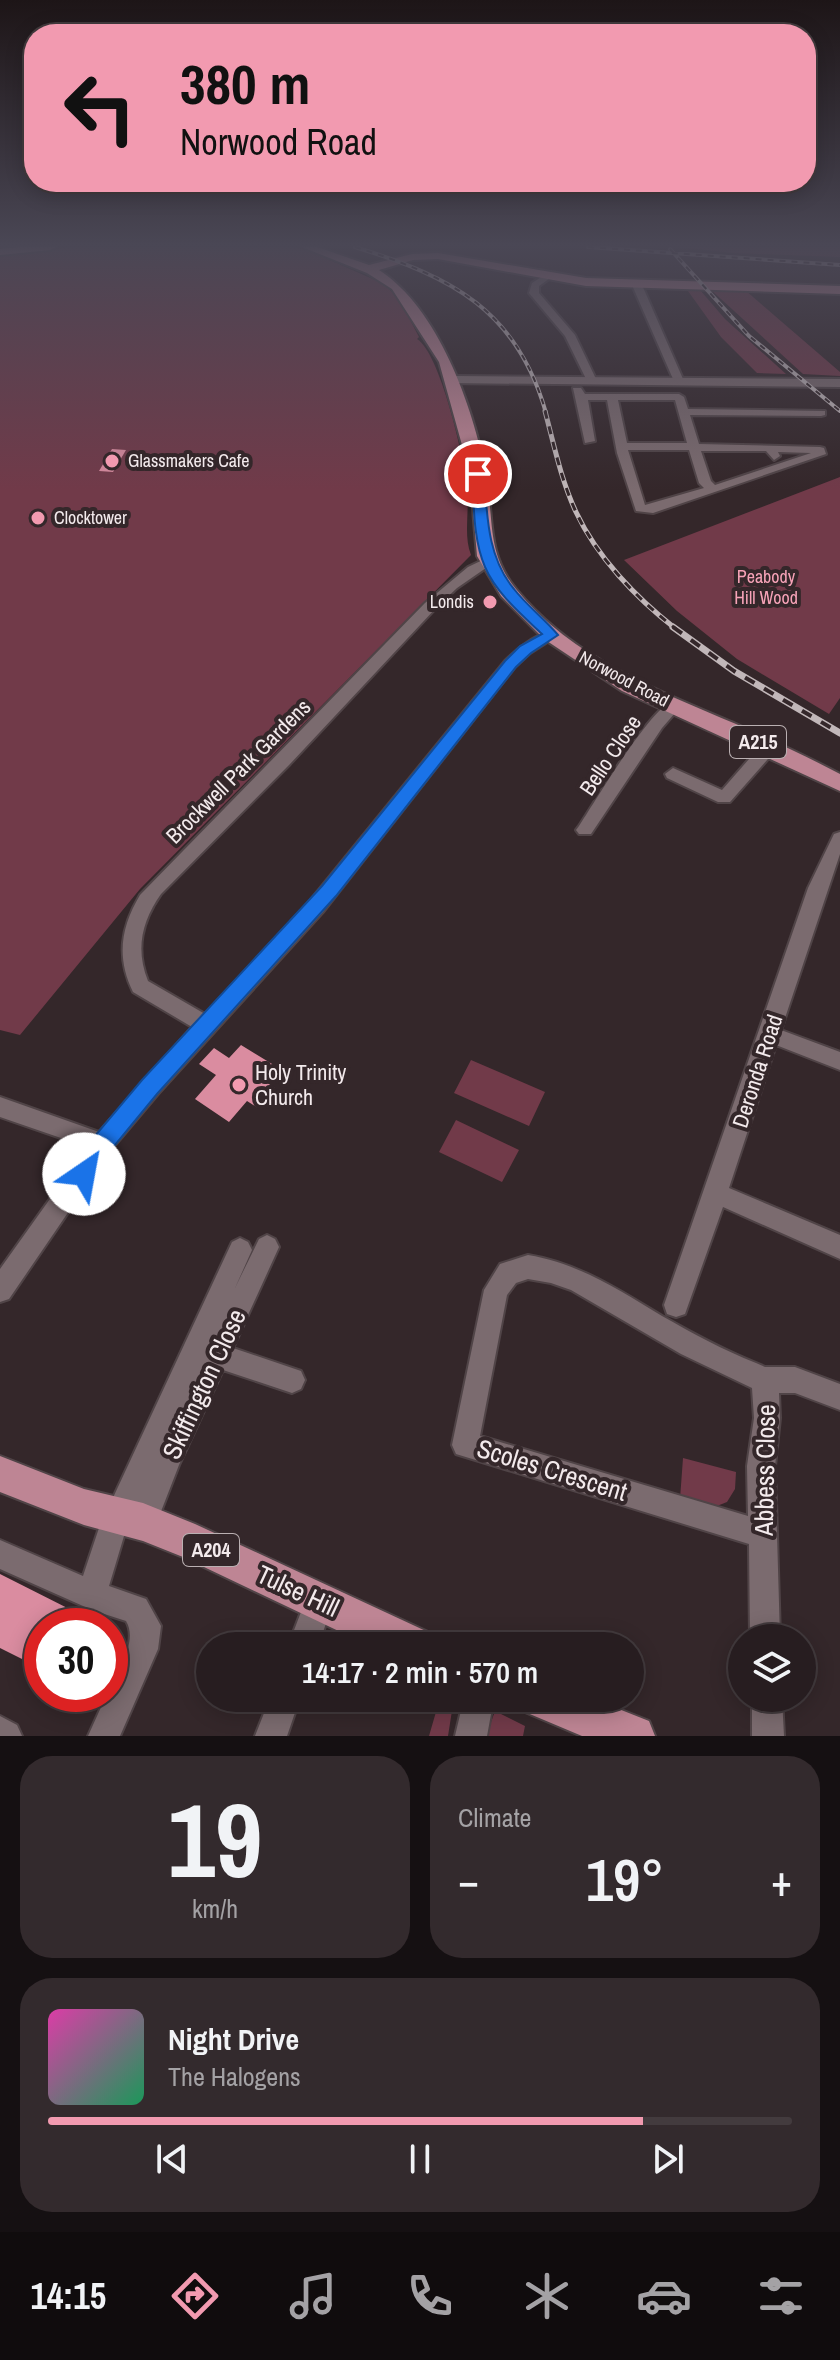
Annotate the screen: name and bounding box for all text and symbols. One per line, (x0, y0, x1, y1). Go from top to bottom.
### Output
text: 380 m (180, 46, 310, 121)
icon: left (48, 56, 152, 160)
text: Norwood Road (180, 118, 377, 166)
pin (444, 440, 512, 508)
place label: Glassmakers Cafe (128, 448, 249, 473)
marker: Glassmakers Cafe (103, 452, 121, 470)
icon: arrive (456, 452, 500, 496)
place label: Clocktower (54, 505, 127, 530)
marker: Clocktower (29, 509, 47, 527)
park label: Peabody Hill Wood (734, 564, 798, 610)
place label: Londis (430, 589, 474, 614)
marker: Londis (481, 593, 499, 611)
street label: Norwood Road (575, 644, 674, 713)
street label: Brockwell Park Gardens (159, 692, 317, 850)
street label: Bello Close (572, 709, 648, 801)
road number: A215 (730, 726, 786, 758)
street label: Deronda Road (725, 1011, 789, 1131)
place label: Holy Trinity Church (255, 1057, 346, 1112)
marker: Holy Trinity Church (230, 1076, 248, 1094)
position arrow (42, 1132, 126, 1216)
street label: Skiffington Close (153, 1303, 254, 1465)
street label: Abbess Close (746, 1404, 783, 1537)
street label: Scoles Crescent (473, 1430, 632, 1509)
road number: A204 (183, 1534, 239, 1566)
street label: Tulse Hill (251, 1556, 345, 1625)
speed limit sign: 30 (24, 1608, 128, 1712)
map controls (728, 1624, 816, 1712)
button: layers (728, 1624, 816, 1712)
text: 14:17 · 2 min · 570 m (302, 1652, 538, 1692)
text: 19 (168, 1769, 262, 1909)
text: Climate (458, 1800, 531, 1835)
text: 19° (586, 1839, 664, 1920)
text: − (458, 1850, 479, 1910)
text: + (771, 1850, 792, 1910)
text: km/h (192, 1891, 238, 1926)
text: Night Drive (168, 2019, 299, 2059)
text: The Halogens (168, 2059, 301, 2094)
icon: previous (150, 2137, 194, 2181)
icon: pause (398, 2137, 442, 2181)
icon: next (646, 2137, 690, 2181)
icon: directions (167, 2268, 223, 2324)
icon: music (285, 2268, 341, 2324)
icon: phone (402, 2268, 458, 2324)
icon: climate (519, 2268, 575, 2324)
icon: car (636, 2268, 692, 2324)
icon: filters (753, 2268, 809, 2324)
text: 14:15 (31, 2272, 106, 2320)

